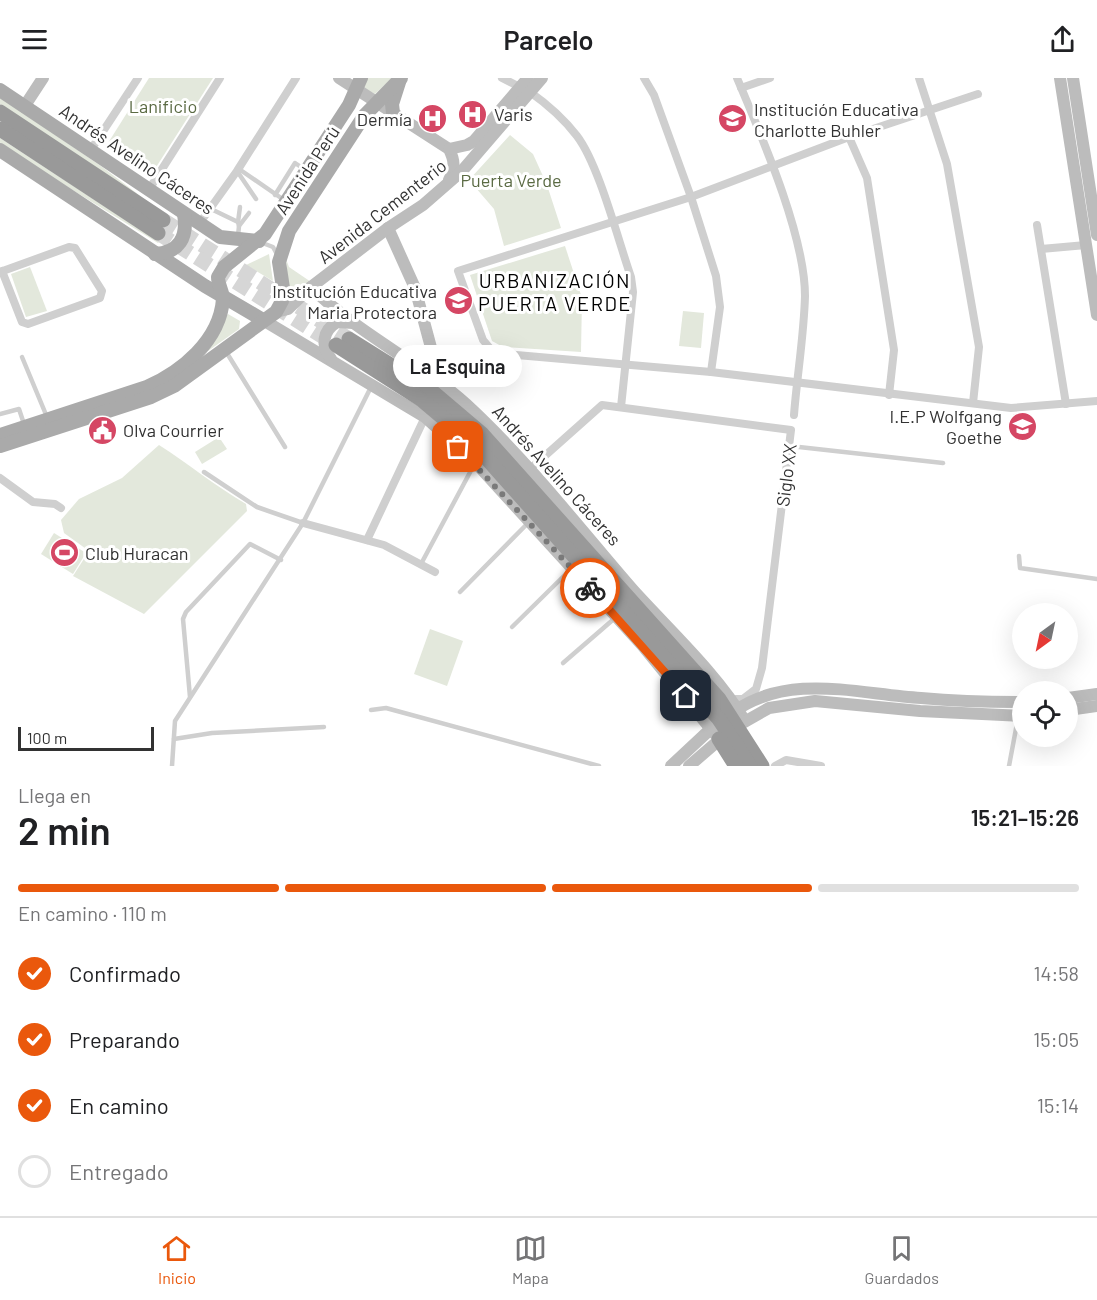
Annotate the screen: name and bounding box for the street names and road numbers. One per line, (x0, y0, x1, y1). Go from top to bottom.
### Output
street label: Andrés Avelino Cáceres (56, 99, 218, 219)
street label: Avenida Perú (270, 122, 344, 218)
street label: Avenida Cementerio (314, 154, 450, 268)
street label: Andrés Avelino Cáceres (488, 400, 626, 550)
street label: Siglo XX (771, 442, 801, 508)

